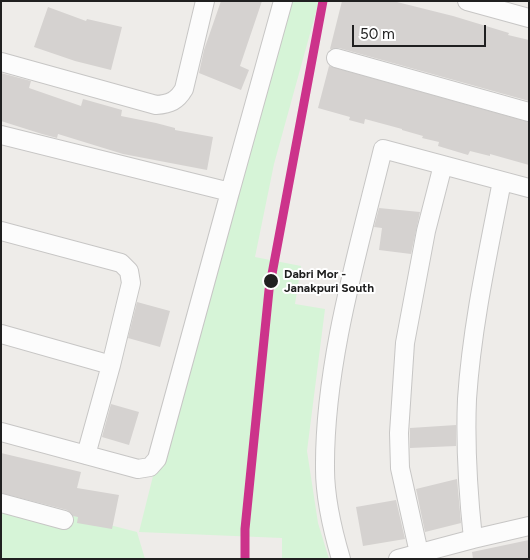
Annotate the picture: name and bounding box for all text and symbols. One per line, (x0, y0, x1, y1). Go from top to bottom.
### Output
scale bar (355, 15, 489, 47)
text: 50 m (360, 25, 395, 43)
place label: Dabri Mor - Janakpuri South (284, 267, 374, 295)
marker: Dabri Mor - Janakpuri South (262, 272, 280, 290)

